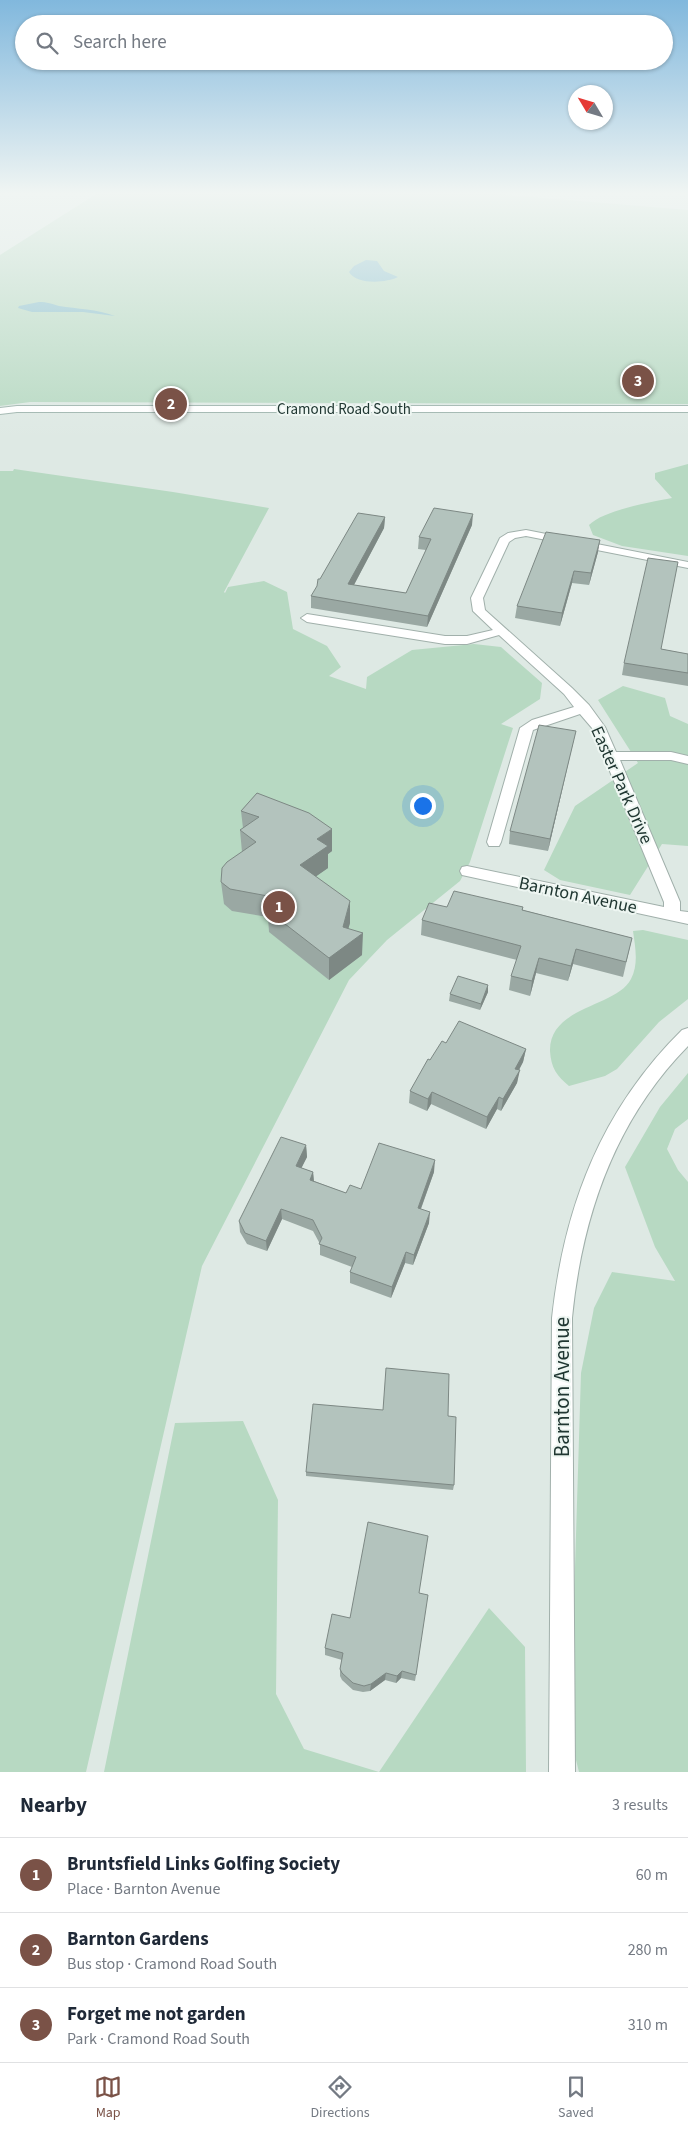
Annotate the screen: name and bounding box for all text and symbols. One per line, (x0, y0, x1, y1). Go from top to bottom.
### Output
search box (15, 15, 673, 70)
icon: search (33, 29, 61, 57)
text: Search here (73, 29, 167, 56)
north arrow (568, 85, 613, 130)
pin: 3 (622, 362, 654, 400)
pin: 2 (155, 385, 187, 423)
street label: Cramond Road South (277, 399, 411, 420)
street label: Easter Park Drive (584, 722, 659, 848)
your location (410, 793, 436, 819)
street label: Barnton Avenue (516, 871, 639, 920)
pin: 1 (263, 888, 295, 926)
street label: Barnton Avenue (547, 1317, 577, 1457)
text: Nearby (20, 1790, 87, 1820)
text: 3 results (612, 1794, 668, 1816)
text: Bruntsfield Links Golfing Society (67, 1851, 340, 1878)
text: 1 (32, 1864, 40, 1886)
text: 60 m (636, 1864, 668, 1886)
text: Place · Barnton Avenue (67, 1878, 220, 1900)
text: Barnton Gardens (67, 1926, 209, 1953)
text: 2 (32, 1939, 40, 1961)
text: 280 m (628, 1939, 668, 1961)
text: Bus stop · Cramond Road South (67, 1953, 277, 1975)
text: Forget me not garden (67, 2001, 246, 2028)
text: 3 (32, 2014, 40, 2036)
text: 310 m (628, 2014, 668, 2036)
text: Park · Cramond Road South (67, 2028, 250, 2050)
tab: Map (94, 2073, 122, 2123)
tab: Directions (310, 2073, 370, 2123)
tab: Saved (558, 2073, 594, 2123)

